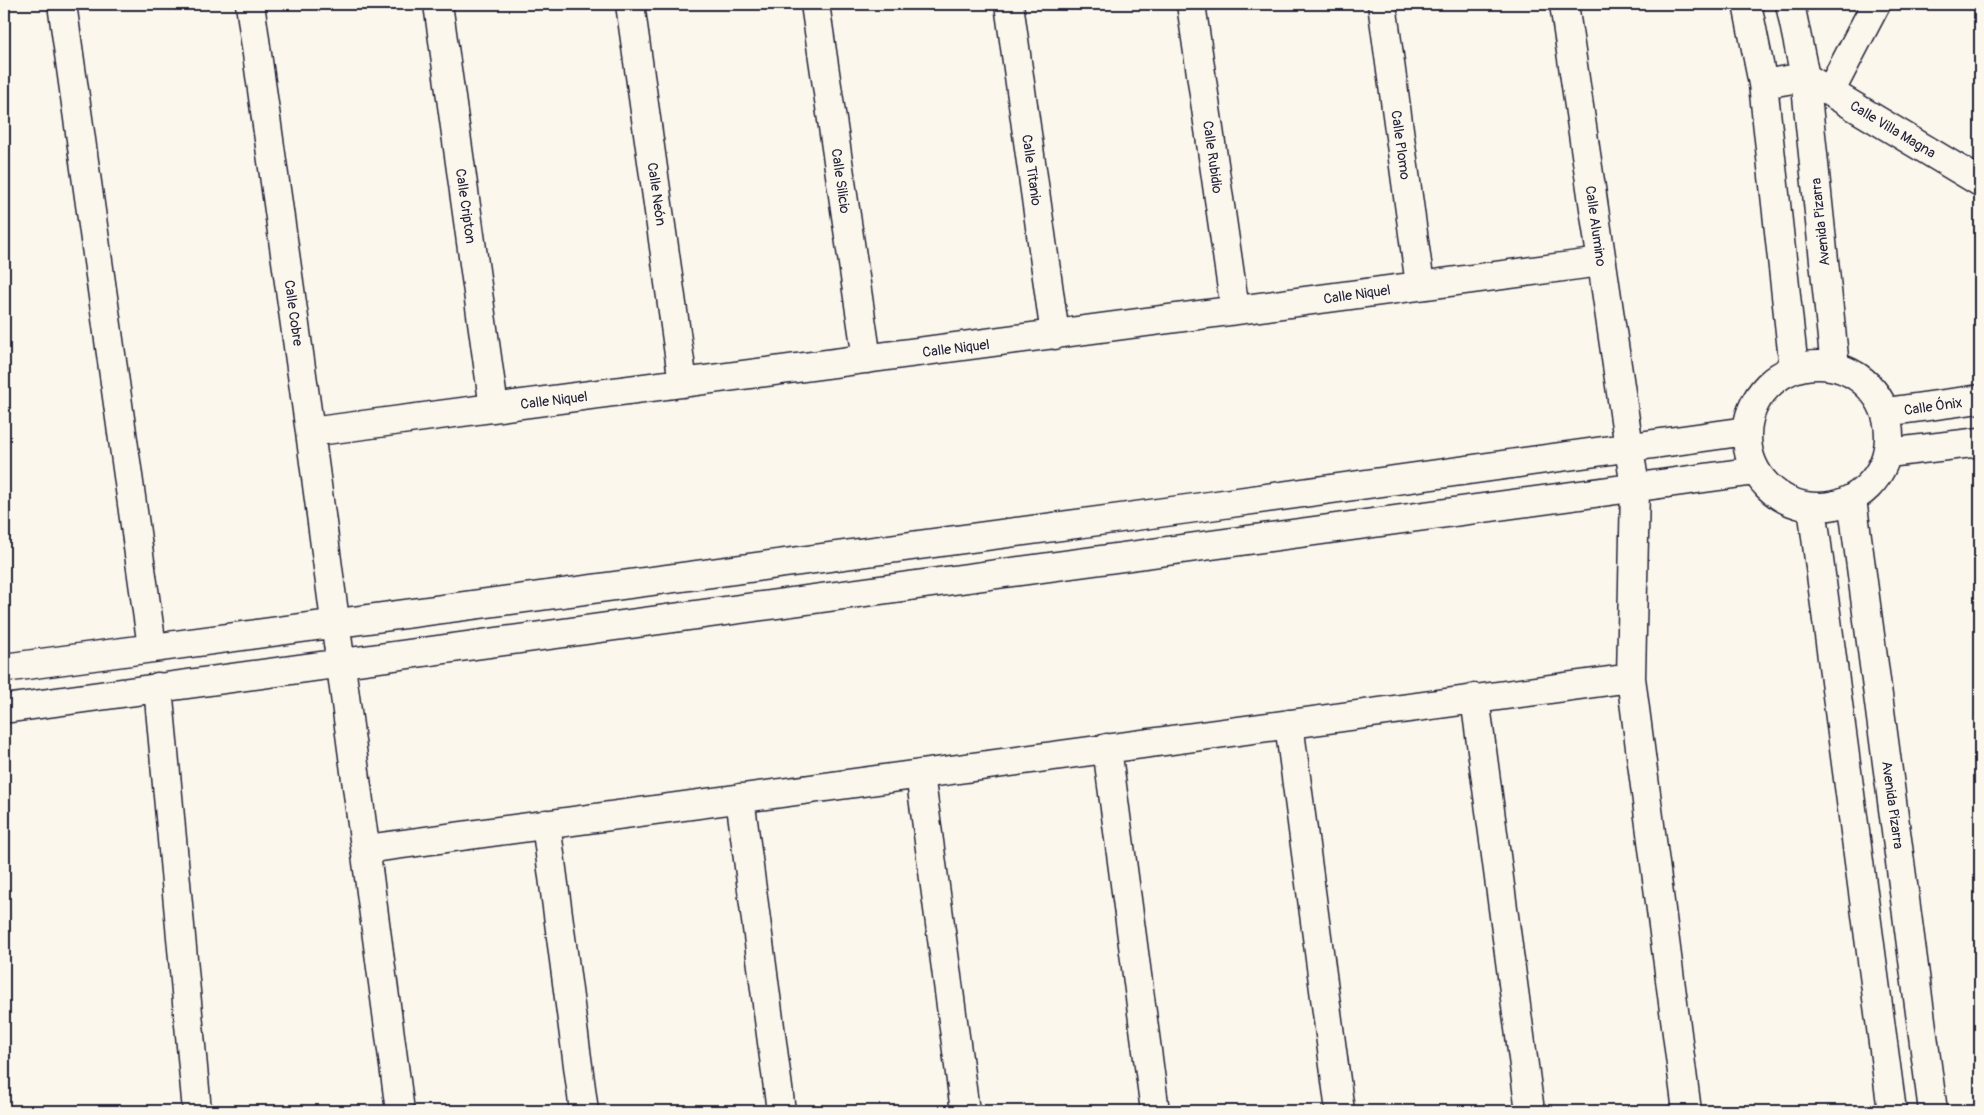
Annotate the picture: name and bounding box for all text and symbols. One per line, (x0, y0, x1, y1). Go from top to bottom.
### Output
street label: Calle Villa Magna (1847, 97, 1939, 162)
street label: Calle Plomo (1387, 109, 1414, 181)
street label: Calle Rubidio (1199, 120, 1226, 195)
street label: Calle Titanio (1018, 133, 1045, 207)
street label: Calle Silicio (828, 148, 854, 215)
street label: Calle Neón (644, 161, 669, 227)
street label: Calle Cripton (452, 168, 479, 245)
street label: Avenida Pizarra (1807, 177, 1834, 267)
street label: Calle Alumino (1581, 185, 1610, 268)
street label: Calle Cobre (280, 279, 307, 347)
street label: Calle Niquel (1322, 281, 1392, 308)
street label: Calle Niquel (922, 336, 991, 361)
street label: Calle Niquel (520, 388, 589, 413)
street label: Calle Ónix (1903, 393, 1963, 419)
street label: Avenida Pizarra (1878, 760, 1907, 850)

